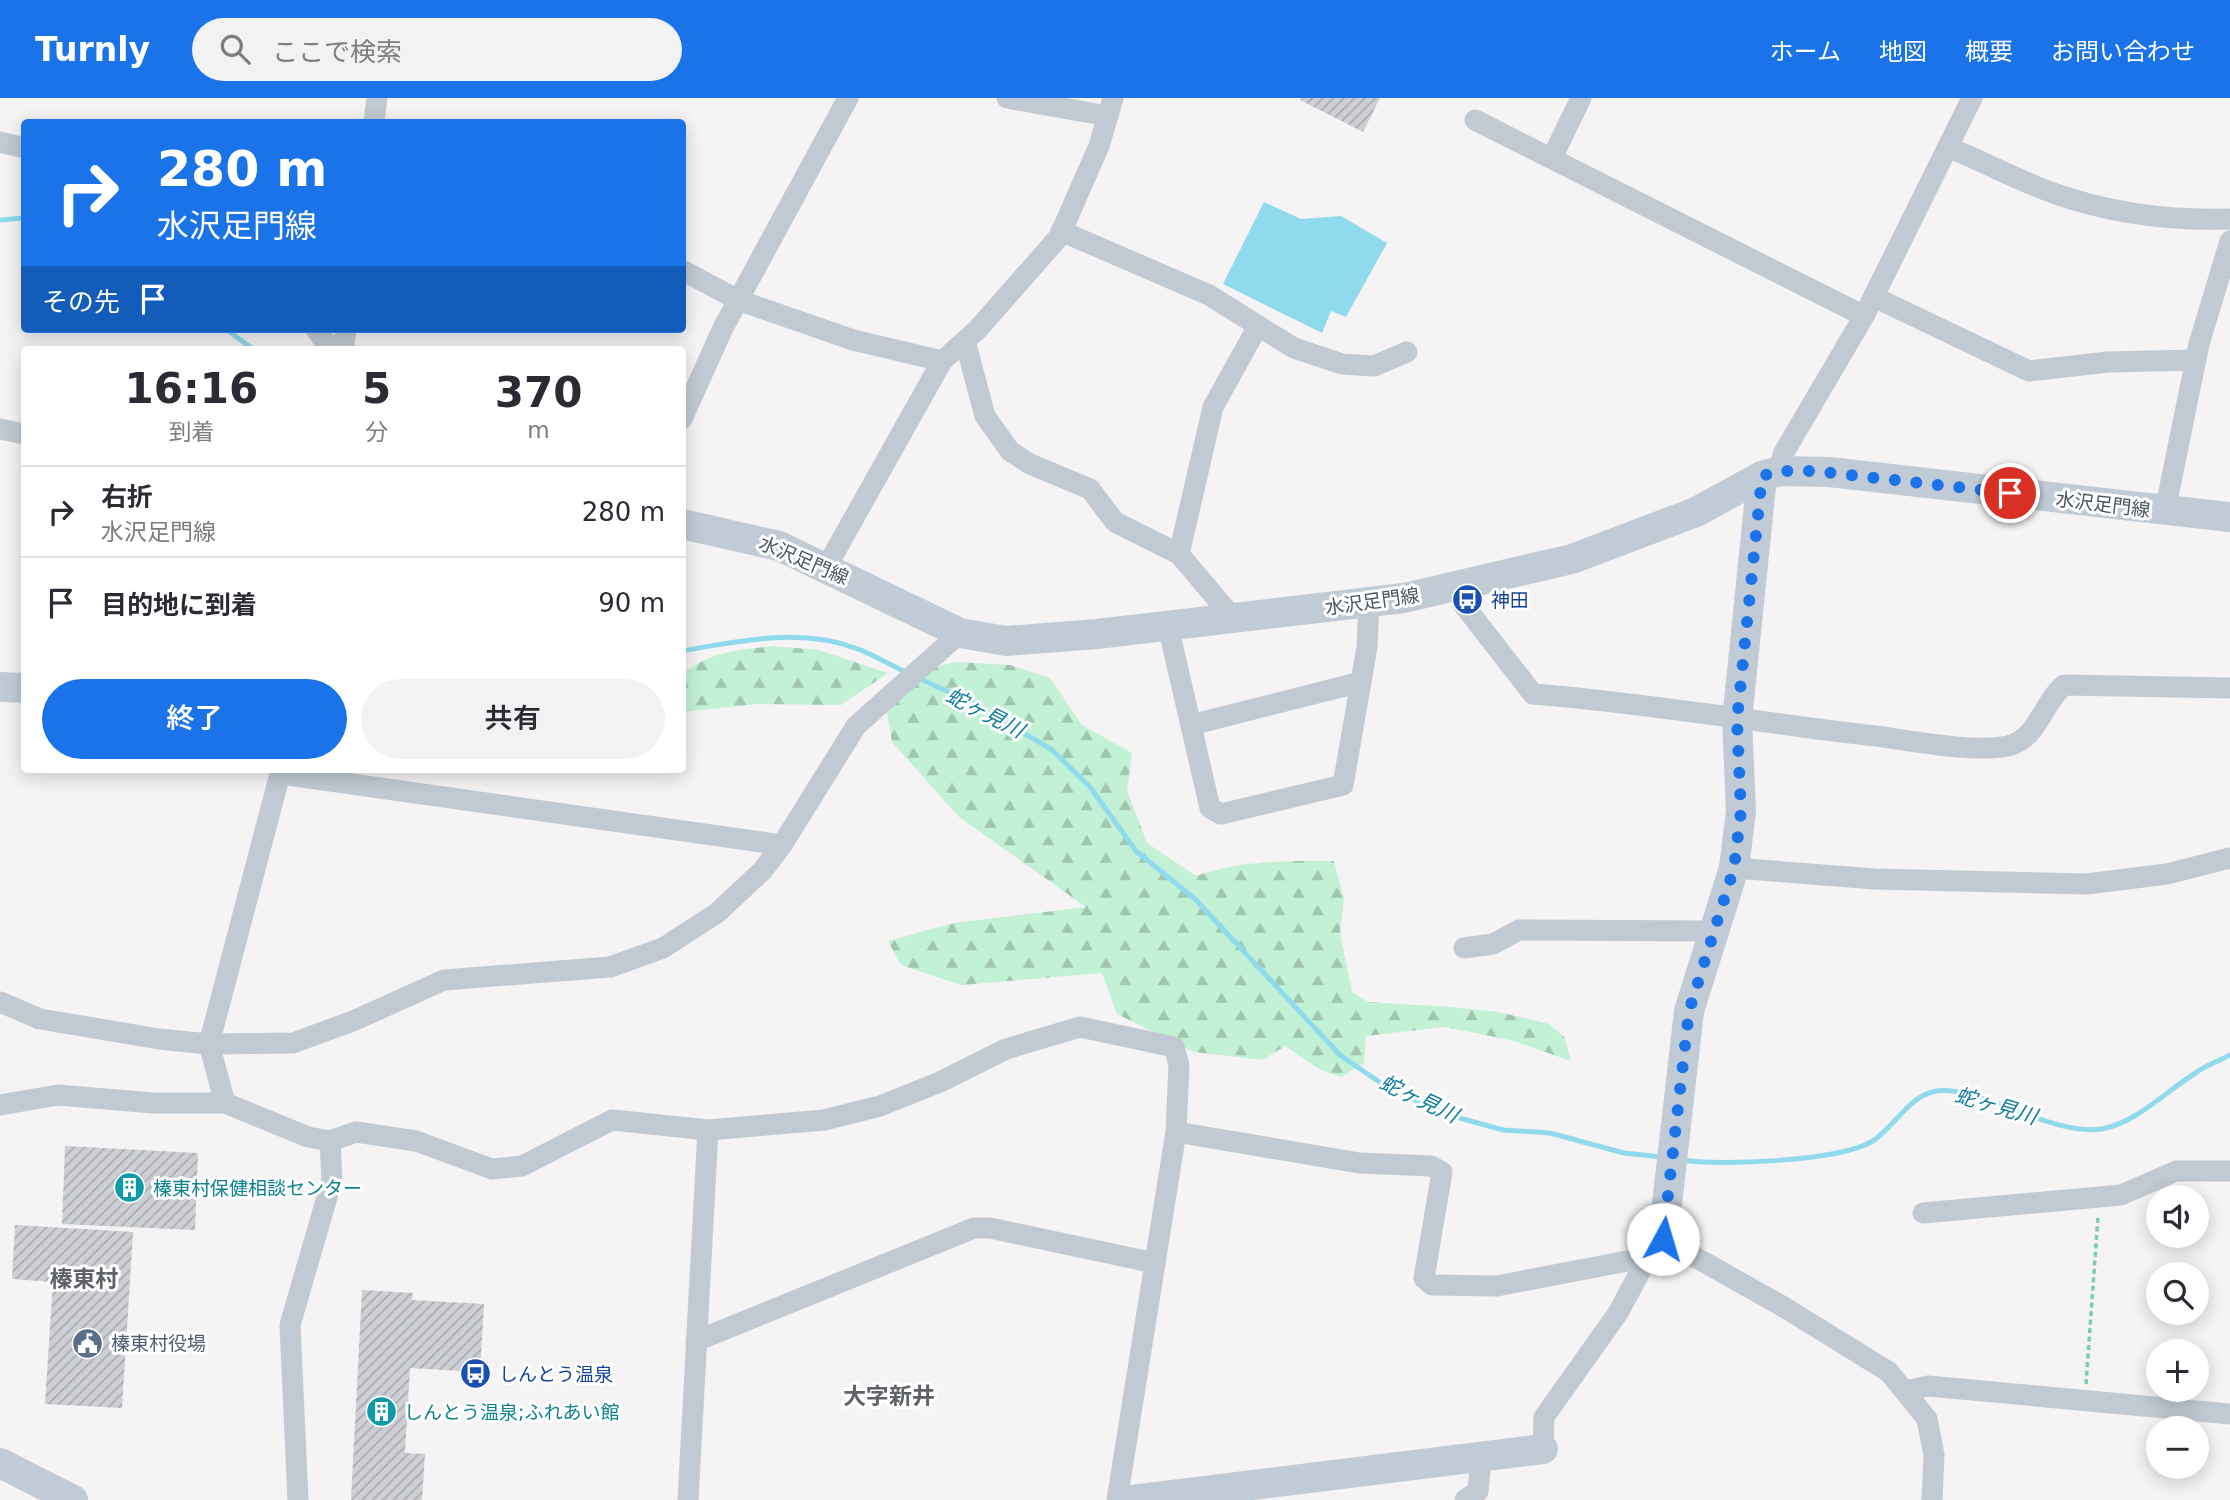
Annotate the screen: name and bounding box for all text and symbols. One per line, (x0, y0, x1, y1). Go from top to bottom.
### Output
search box (192, 18, 682, 81)
text: Turnly (35, 30, 150, 69)
icon: search (216, 30, 254, 68)
text: ここで検索 (272, 37, 402, 67)
text: ホーム (1770, 38, 1841, 66)
text: 地図 (1879, 38, 1927, 66)
text: 概要 (1965, 38, 2013, 66)
text: お問い合わせ (2051, 38, 2195, 66)
text: 280 m (157, 141, 327, 198)
icon: right (42, 147, 133, 238)
text: 水沢足門線 (157, 207, 317, 245)
icon: arrive (134, 280, 172, 318)
text: その先 (42, 287, 120, 317)
text: 16:16 (125, 364, 258, 413)
text: 5 (362, 364, 391, 413)
text: 370 (495, 368, 582, 417)
text: m (527, 417, 550, 443)
text: 到着 (168, 419, 214, 445)
text: 分 (365, 419, 388, 445)
pin (1980, 463, 2040, 523)
icon: arrive (1991, 474, 2029, 512)
text: 右折 (101, 482, 153, 512)
street label: 水沢足門線 (2055, 487, 2151, 521)
icon: right (42, 493, 80, 531)
text: 280 m (582, 497, 665, 527)
text: 水沢足門線 (101, 519, 216, 545)
street label: 水沢足門線 (756, 531, 852, 589)
street label: 水沢足門線 (1323, 583, 1421, 619)
bus stop icon: 神田 (1451, 583, 1485, 617)
icon: arrive (42, 584, 80, 622)
text: 90 m (598, 588, 665, 618)
place label: 神田 (1491, 589, 1529, 611)
text: 目的地に到着 (101, 590, 257, 620)
button: 終了 (42, 679, 347, 759)
button: 共有 (361, 679, 665, 759)
water label: 蛇ヶ見川 (942, 683, 1030, 744)
water label: 蛇ヶ見川 (1376, 1070, 1464, 1128)
water label: 蛇ヶ見川 (1952, 1083, 2042, 1130)
building icon: 榛東村保健相談センター (113, 1171, 147, 1205)
place label: 榛東村保健相談センター (153, 1177, 362, 1199)
map controls (2146, 1185, 2209, 1479)
button: sound (2146, 1185, 2209, 1248)
position arrow (1626, 1202, 1700, 1276)
button: search (2146, 1262, 2209, 1325)
district label: 榛東村 (50, 1266, 119, 1292)
public building icon: 榛東村役場 (71, 1326, 105, 1360)
place label: 榛東村役場 (111, 1332, 206, 1354)
button: + (2146, 1339, 2209, 1402)
bus stop icon: しんとう温泉 (459, 1357, 493, 1391)
place label: しんとう温泉 (499, 1363, 613, 1385)
district label: 大字新井 (843, 1383, 935, 1409)
building icon: しんとう温泉;ふれあい館 (364, 1395, 398, 1429)
place label: しんとう温泉;ふれあい館 (404, 1401, 619, 1423)
button: − (2146, 1416, 2209, 1479)

